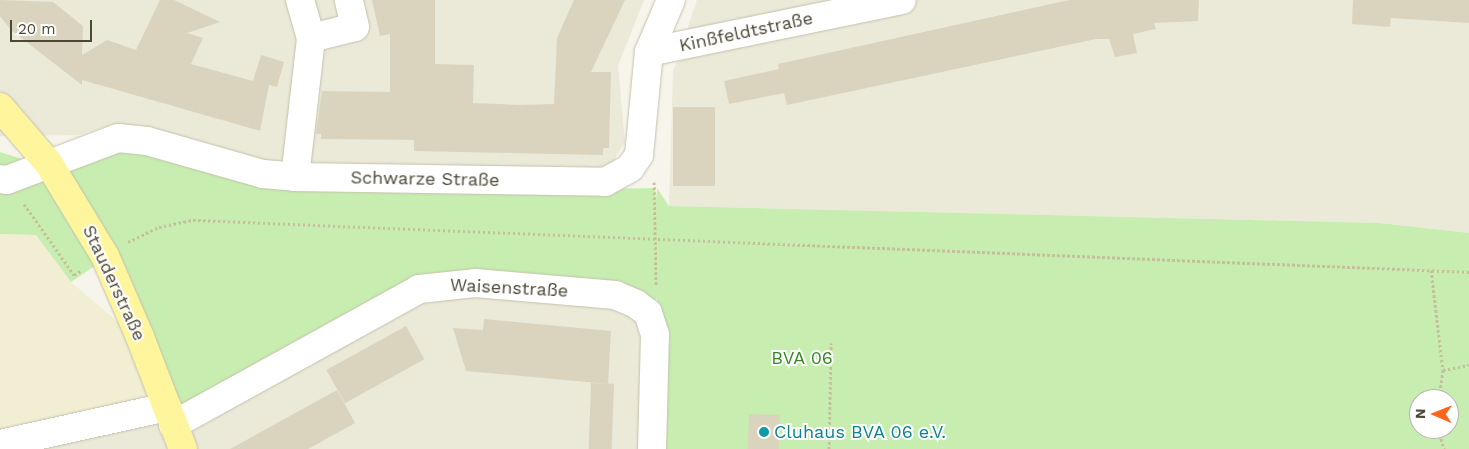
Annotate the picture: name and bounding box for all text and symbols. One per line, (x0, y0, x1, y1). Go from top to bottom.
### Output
street label: Kinßfeldtstraße (677, 7, 815, 57)
scale bar (12, 10, 95, 42)
text: 20 m (18, 20, 56, 38)
street label: Schwarze Straße (350, 167, 500, 191)
street label: Stauderstraße (78, 222, 150, 344)
street label: Waisenstraße (449, 274, 569, 302)
park label: BVA 06 (771, 347, 833, 369)
north arrow (1409, 389, 1459, 439)
text: N (1412, 408, 1428, 419)
place label: Cluhaus BVA 06 e.V. (774, 421, 947, 443)
marker: Cluhaus BVA 06 e.V. (758, 426, 770, 438)

